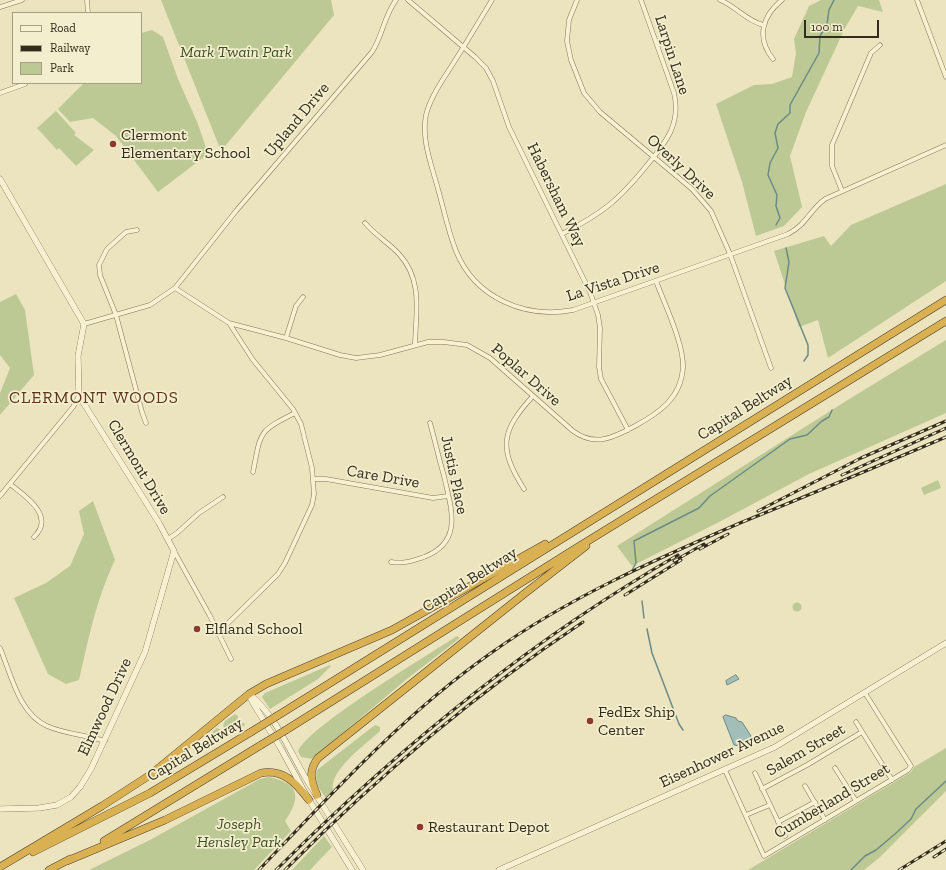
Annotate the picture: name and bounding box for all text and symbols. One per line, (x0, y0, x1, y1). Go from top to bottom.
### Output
legend (12, 12, 142, 84)
scale bar (806, 12, 881, 38)
street label: Larpin Lane (650, 13, 694, 97)
text: 100 m (811, 20, 843, 34)
text: Road (50, 21, 76, 35)
text: Railway (50, 41, 91, 55)
park label: Mark Twain Park (180, 42, 292, 62)
text: Park (50, 61, 74, 75)
street label: Upland Drive (260, 79, 334, 161)
place label: Clermont Elementary School (121, 125, 250, 163)
street label: Overly Drive (643, 130, 719, 204)
marker: Clermont Elementary School (108, 139, 118, 149)
street label: Habersham Way (523, 140, 589, 250)
street label: La Vista Drive (564, 258, 662, 306)
street label: Poplar Drive (487, 340, 565, 410)
street label: Capital Beltway (694, 371, 796, 445)
district label: CLERMONT WOODS (9, 388, 179, 408)
street label: Clermont Drive (103, 416, 175, 518)
street label: Justis Place (436, 434, 472, 516)
street label: Care Drive (345, 461, 421, 493)
street label: Capital Beltway (419, 543, 521, 617)
place label: Elfland School (205, 619, 303, 639)
marker: Elfland School (192, 624, 202, 634)
street label: Elmwood Drive (74, 655, 136, 759)
place label: FedEx Ship Center (598, 702, 675, 740)
street label: Capital Beltway (144, 714, 246, 786)
marker: FedEx Ship Center (585, 716, 595, 726)
street label: Eisenhower Avenue (657, 718, 787, 792)
street label: Salem Street (763, 720, 849, 780)
street label: Cumberland Street (771, 759, 893, 843)
park label: Joseph Hensley Park (197, 814, 281, 852)
place label: Restaurant Depot (428, 817, 550, 837)
marker: Restaurant Depot (415, 822, 425, 832)

